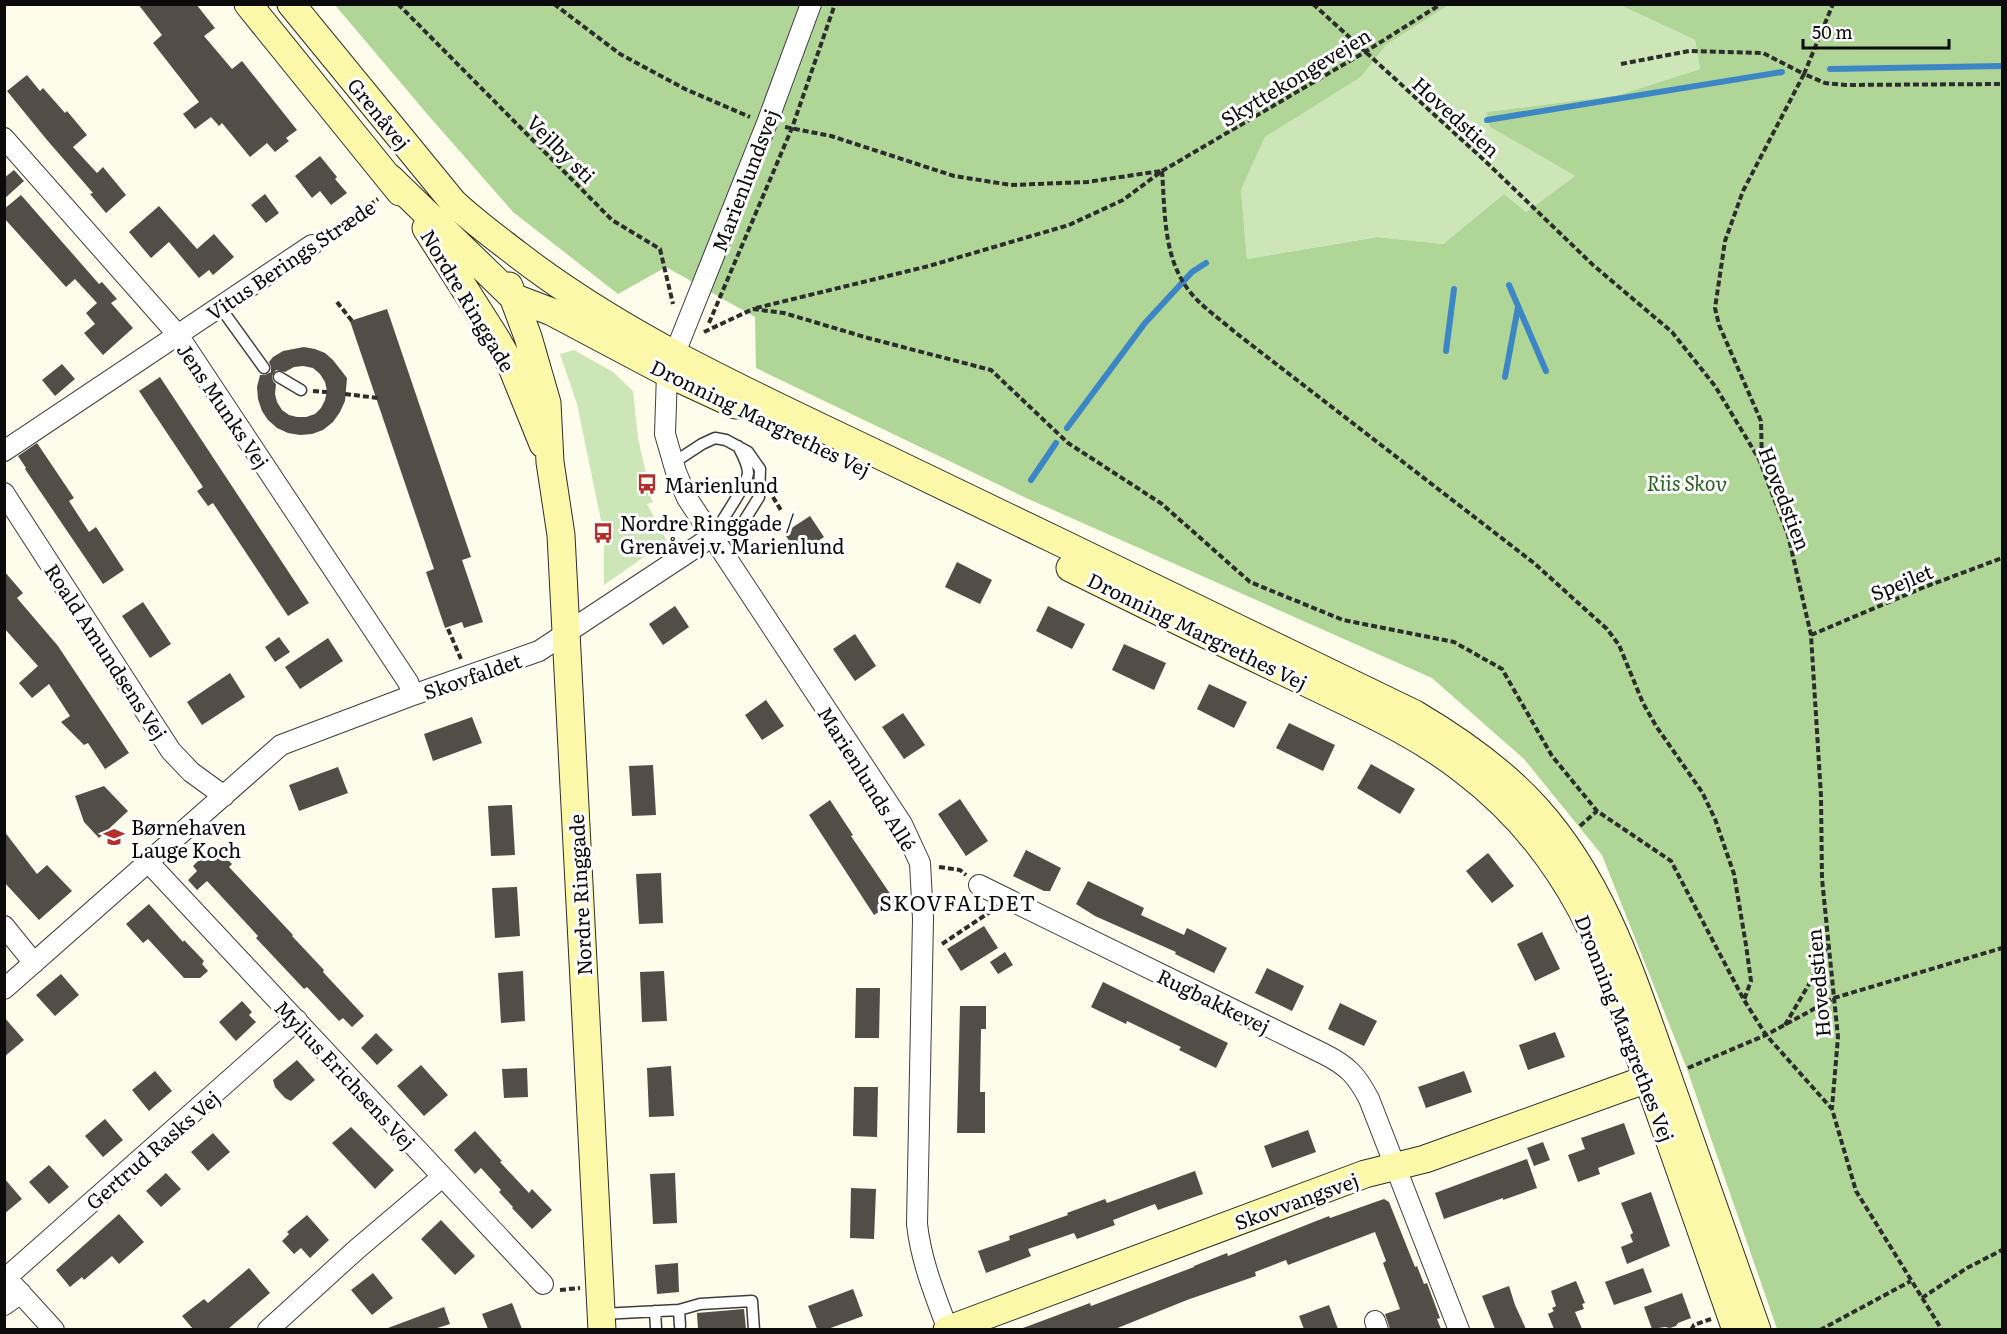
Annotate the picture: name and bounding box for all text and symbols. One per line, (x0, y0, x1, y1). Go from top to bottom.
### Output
scale bar (1803, 12, 1948, 50)
text: 50 m (1812, 18, 1853, 45)
street label: Skyttekongevejen (1214, 19, 1376, 133)
street label: Hovedstien (1406, 68, 1508, 164)
street label: Grenåvej (341, 70, 419, 156)
street label: Marienlundsvej (703, 104, 785, 256)
street label: Vejlby sti (521, 107, 603, 189)
street label: Vitus Berings Stræde (199, 191, 381, 327)
street label: Nordre Ringgade (414, 223, 524, 377)
street label: Jens Munks Vej (171, 336, 277, 474)
street label: Dronning Margrethes Vej (646, 351, 876, 483)
street label: Hovedstien (1752, 442, 1820, 554)
park label: Riis Skov (1647, 467, 1728, 497)
place label: Marienlund (664, 469, 778, 499)
bus stop icon: Marienlund (635, 472, 659, 496)
place label: Nordre Ringgade / Grenåvej v. Marienlund (620, 507, 845, 560)
bus stop icon: Nordre Ringgade / Grenåvej v. Marienlund (591, 521, 615, 545)
street label: Spejlet (1865, 555, 1937, 607)
street label: Roald Amundsens Vej (39, 557, 175, 745)
street label: Dronning Margrethes Vej (1083, 564, 1313, 696)
street label: Skovfaldet (419, 644, 525, 706)
street label: Marienlunds Allé (811, 700, 925, 856)
place label: Børnehaven Lauge Koch (131, 811, 246, 864)
street label: Nordre Ringgade (560, 813, 598, 977)
school or university icon: Børnehaven Lauge Koch (102, 825, 126, 849)
district label: SKOVFALDET (879, 886, 1037, 917)
street label: Dronning Margrethes Vej (1569, 910, 1683, 1146)
street label: Hovedstien (1797, 927, 1837, 1039)
street label: Rugbakkevej (1153, 960, 1275, 1040)
street label: Mylius Erichsens Vej (269, 993, 423, 1155)
street label: Gertrud Rasks Vej (78, 1082, 226, 1216)
street label: Skovvangsvej (1230, 1164, 1362, 1236)

